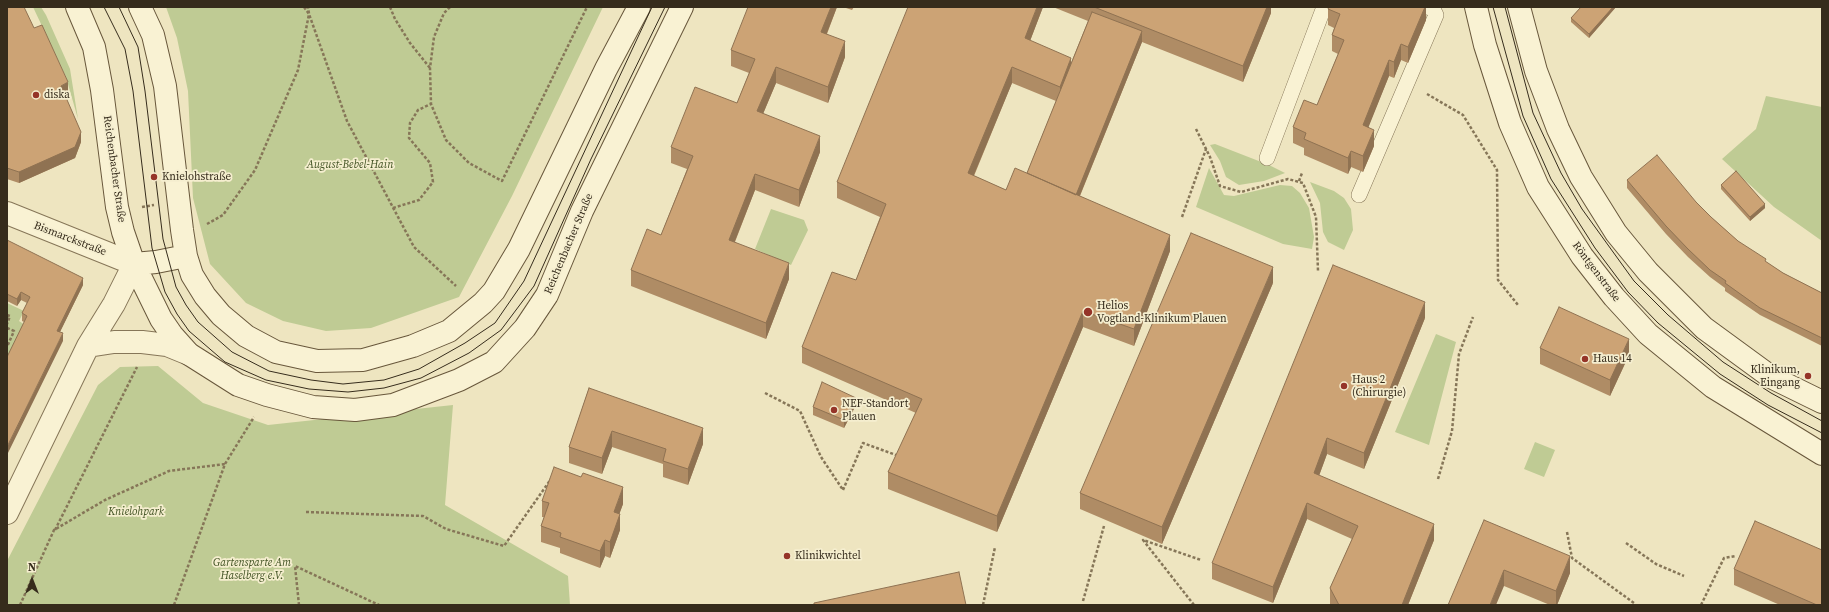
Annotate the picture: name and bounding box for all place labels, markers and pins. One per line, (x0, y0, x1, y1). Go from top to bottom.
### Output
place label: diska (44, 88, 70, 102)
marker: diska (31, 90, 41, 100)
place label: Knielohstraße (162, 170, 231, 184)
marker: Knielohstraße (149, 172, 159, 182)
place label: Helios Vogtland-Klinikum Plauen (1097, 299, 1227, 325)
marker: Helios Vogtland-Klinikum Plauen (1082, 306, 1094, 318)
place label: Haus 14 (1593, 352, 1632, 366)
marker: Haus 14 (1580, 354, 1590, 364)
place label: Klinikum, Eingang (1751, 363, 1800, 389)
marker: Klinikum, Eingang (1803, 371, 1813, 381)
place label: Haus 2 (Chirurgie) (1352, 373, 1406, 399)
marker: Haus 2 (Chirurgie) (1339, 381, 1349, 391)
place label: NEF-Standort Plauen (842, 397, 908, 423)
marker: NEF-Standort Plauen (829, 405, 839, 415)
place label: Klinikwichtel (795, 549, 861, 563)
marker: Klinikwichtel (782, 551, 792, 561)

